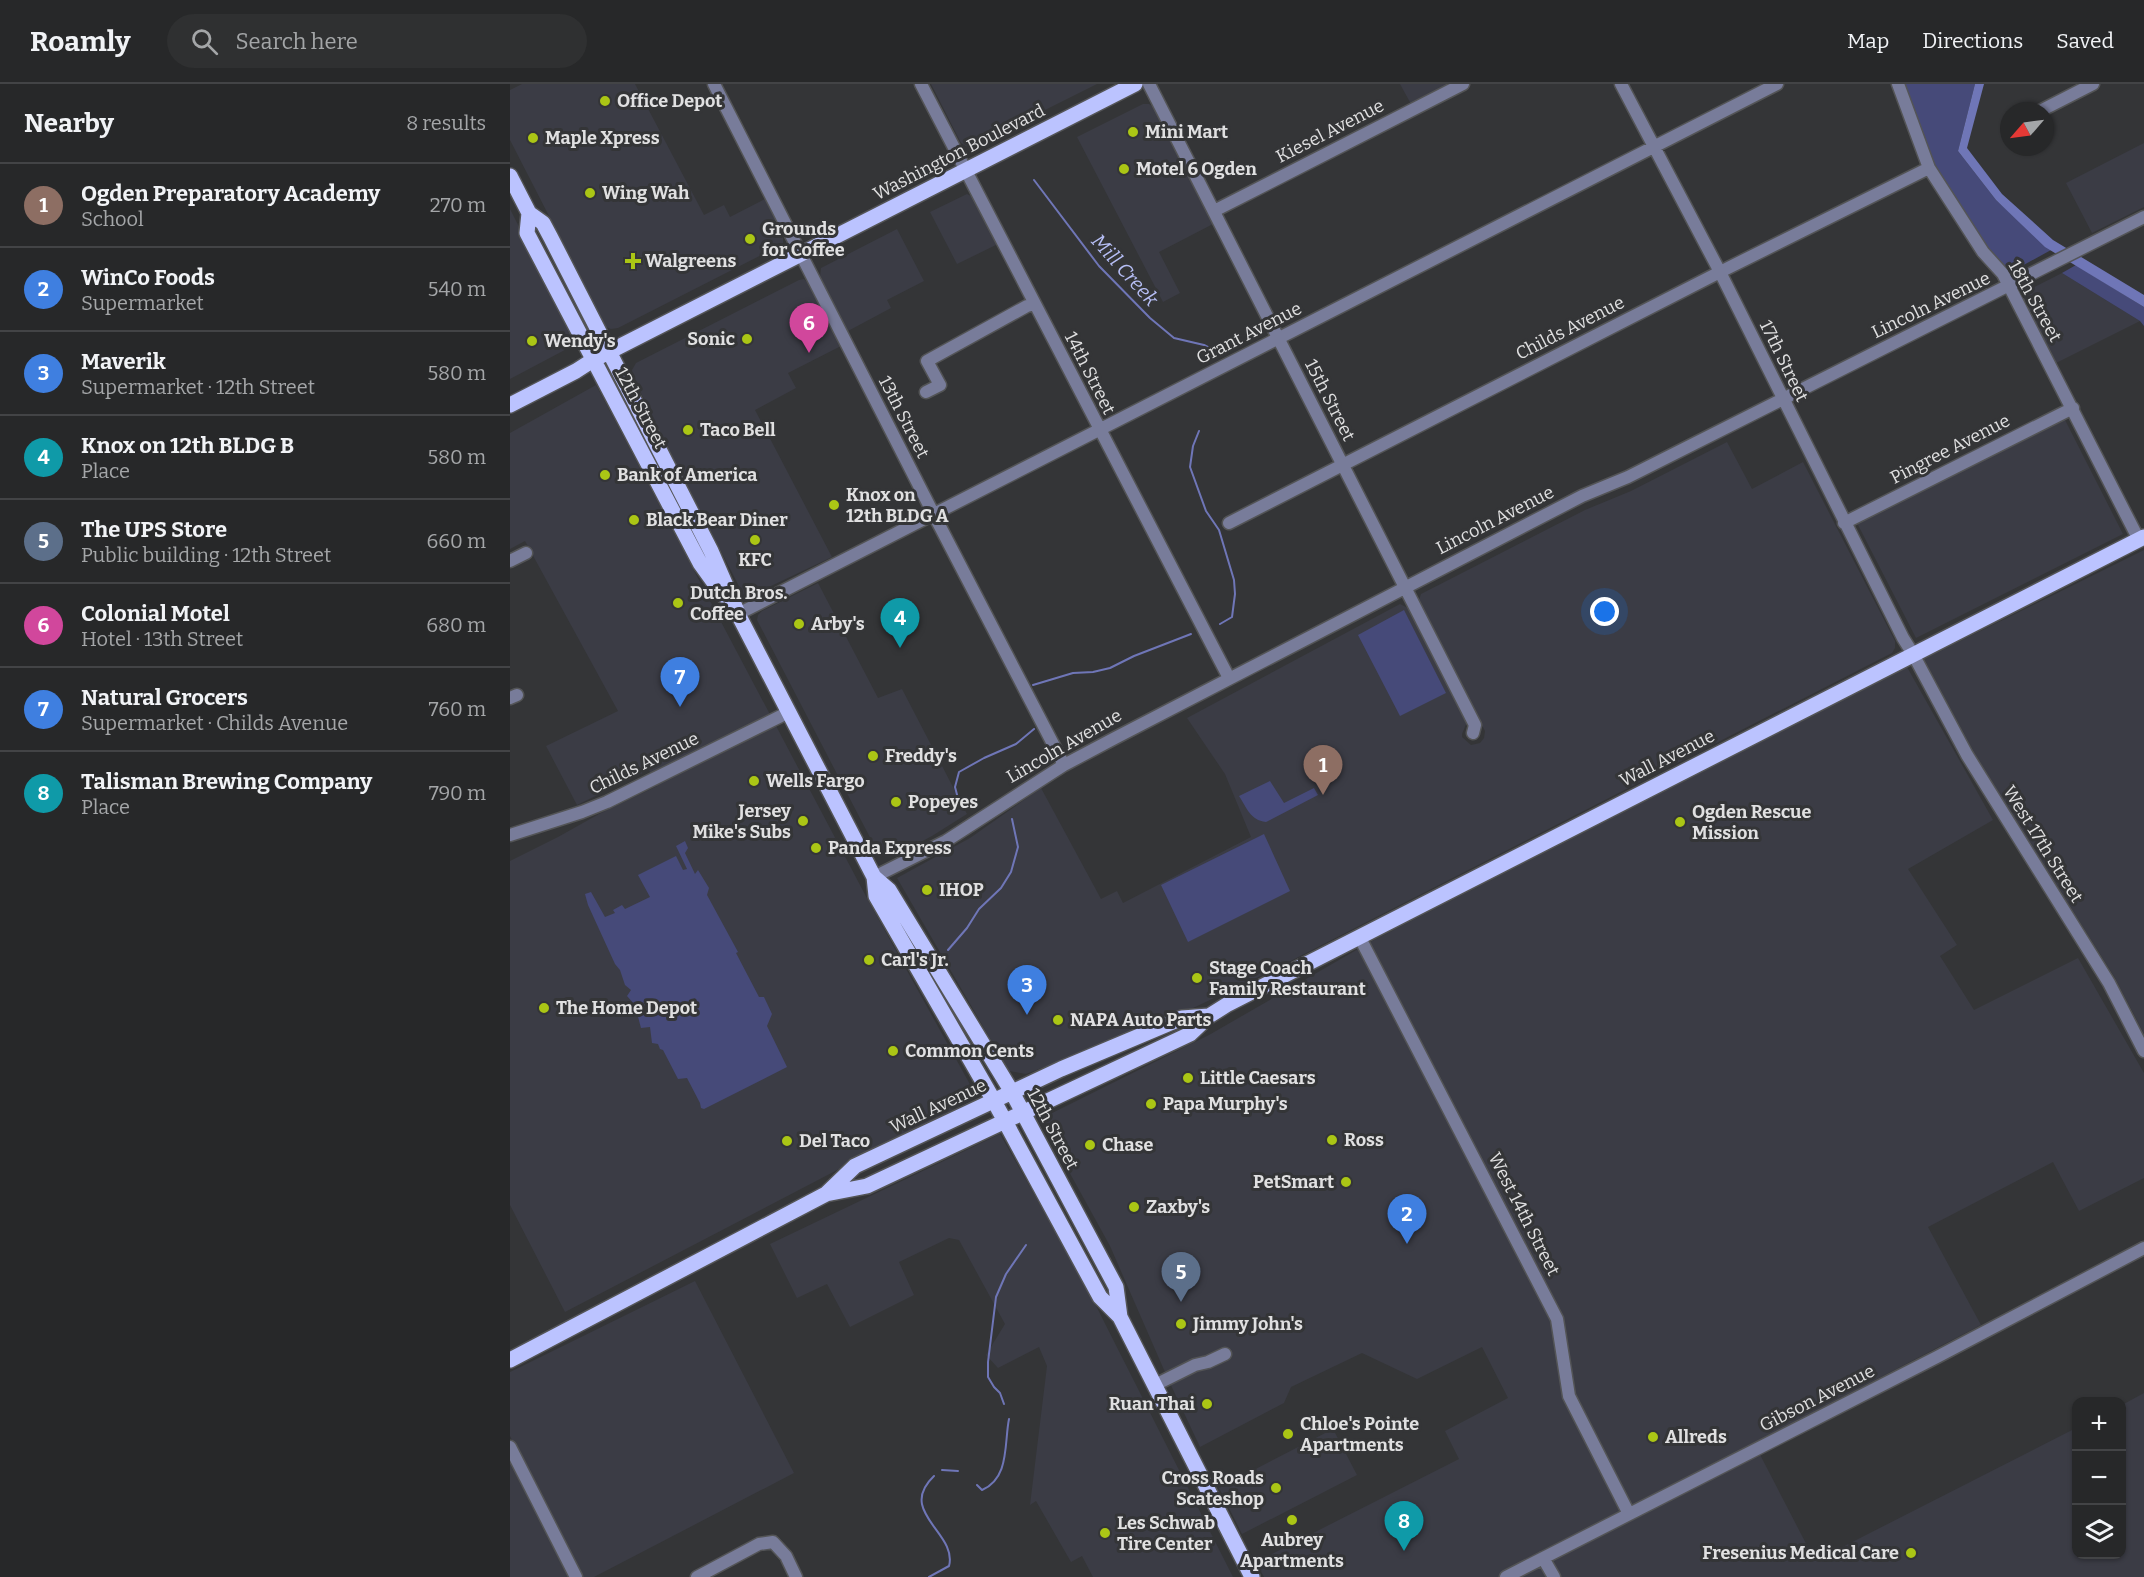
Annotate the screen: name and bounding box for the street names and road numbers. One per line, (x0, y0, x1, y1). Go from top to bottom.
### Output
street label: Kiesel Avenue (1272, 94, 1388, 168)
street label: Washington Boulevard (870, 99, 1049, 205)
street label: 18th Street (2004, 256, 2067, 346)
street label: Lincoln Avenue (1868, 267, 1994, 343)
street label: Childs Avenue (1512, 291, 1628, 365)
street label: Grant Avenue (1193, 297, 1305, 369)
street label: 17th Street (1755, 317, 1813, 406)
street label: 14th Street (1060, 328, 1120, 418)
street label: 15th Street (1300, 355, 1360, 445)
street label: 12th Street (610, 364, 672, 453)
street label: 13th Street (874, 372, 934, 462)
street label: Pingree Avenue (1887, 409, 2013, 489)
street label: Lincoln Avenue (1432, 481, 1558, 559)
street label: Lincoln Avenue (1003, 704, 1125, 788)
street label: Wall Avenue (1616, 725, 1718, 791)
street label: Childs Avenue (586, 727, 702, 799)
street label: West 17th Street (1998, 781, 2088, 907)
street label: Wall Avenue (886, 1074, 990, 1138)
street label: 12th Street (1022, 1085, 1084, 1174)
street label: West 14th Street (1483, 1149, 1565, 1280)
street label: Gibson Avenue (1756, 1360, 1878, 1436)

